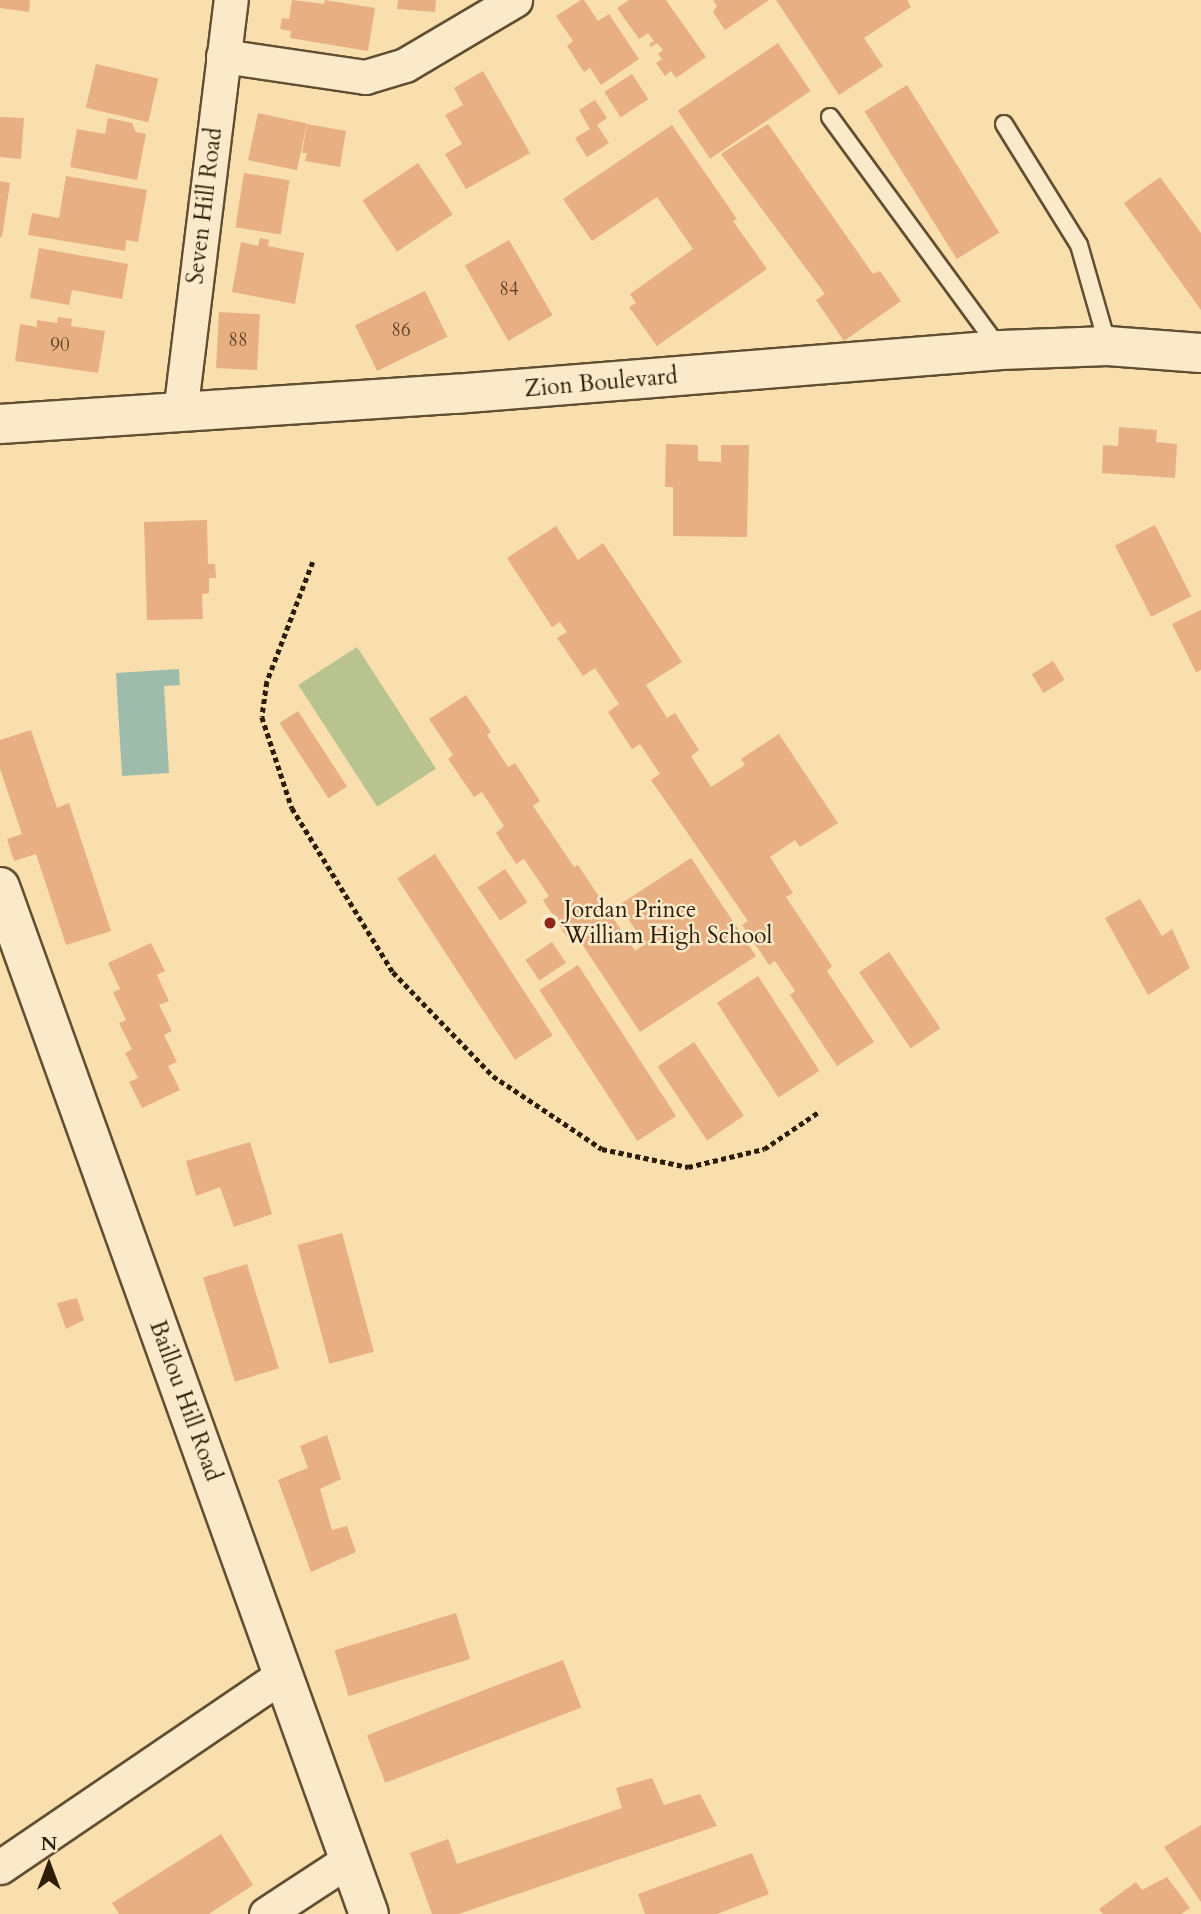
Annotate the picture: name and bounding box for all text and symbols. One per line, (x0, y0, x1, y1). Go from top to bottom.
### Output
street label: Seven Hill Road (182, 126, 228, 286)
house number: 84 (499, 279, 519, 301)
house number: 86 (391, 320, 411, 342)
house number: 88 (228, 330, 248, 352)
house number: 90 (50, 335, 70, 357)
street label: Zion Boulevard (523, 363, 679, 403)
place label: Jordan Prince William High School (564, 896, 772, 950)
marker: Jordan Prince William High School (542, 915, 558, 931)
street label: Baillou Hill Road (143, 1317, 227, 1485)
north arrow (14, 1830, 84, 1900)
text: N (41, 1831, 57, 1857)

